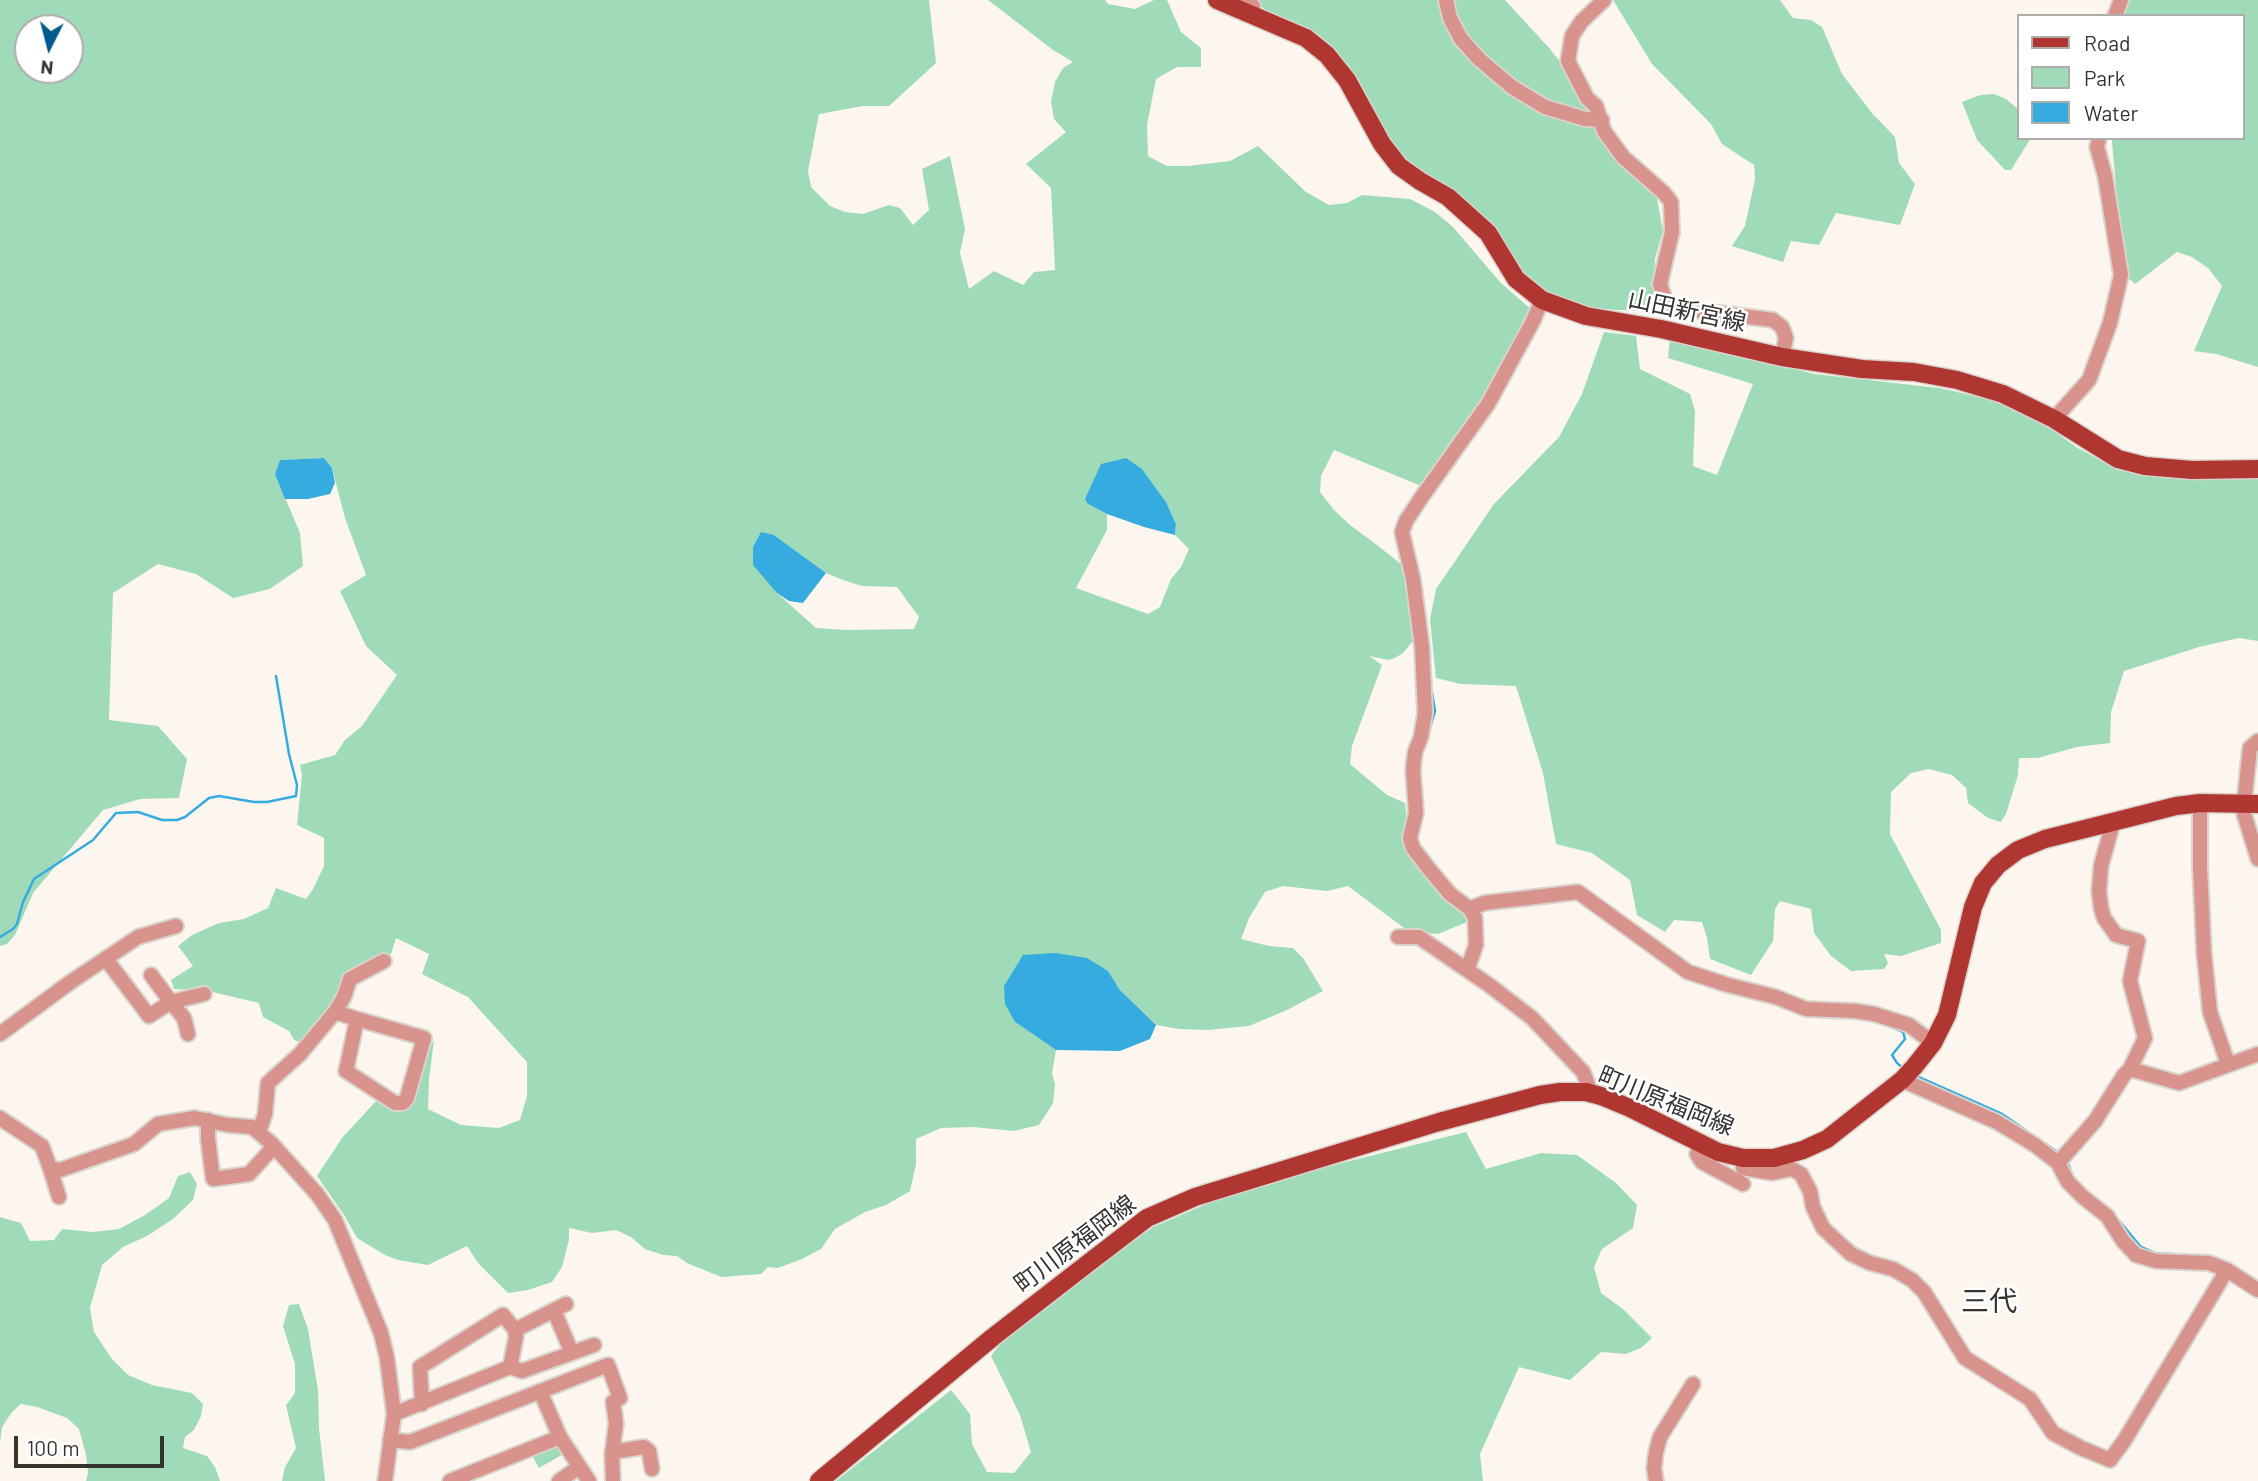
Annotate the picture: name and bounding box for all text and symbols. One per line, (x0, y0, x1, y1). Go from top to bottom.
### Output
north arrow (14, 14, 84, 84)
legend (2016, 14, 2244, 140)
text: Road (2084, 30, 2130, 55)
text: N (39, 56, 54, 80)
text: Park (2084, 65, 2125, 90)
text: Water (2084, 100, 2138, 125)
street label: 山田新宮線 (1625, 284, 1749, 338)
street label: 町川原福岡線 (1594, 1061, 1738, 1141)
street label: 町川原福岡線 (1009, 1189, 1141, 1299)
district label: 三代 (1961, 1285, 2017, 1319)
scale bar (18, 1422, 168, 1466)
text: 100 m (27, 1435, 80, 1460)

